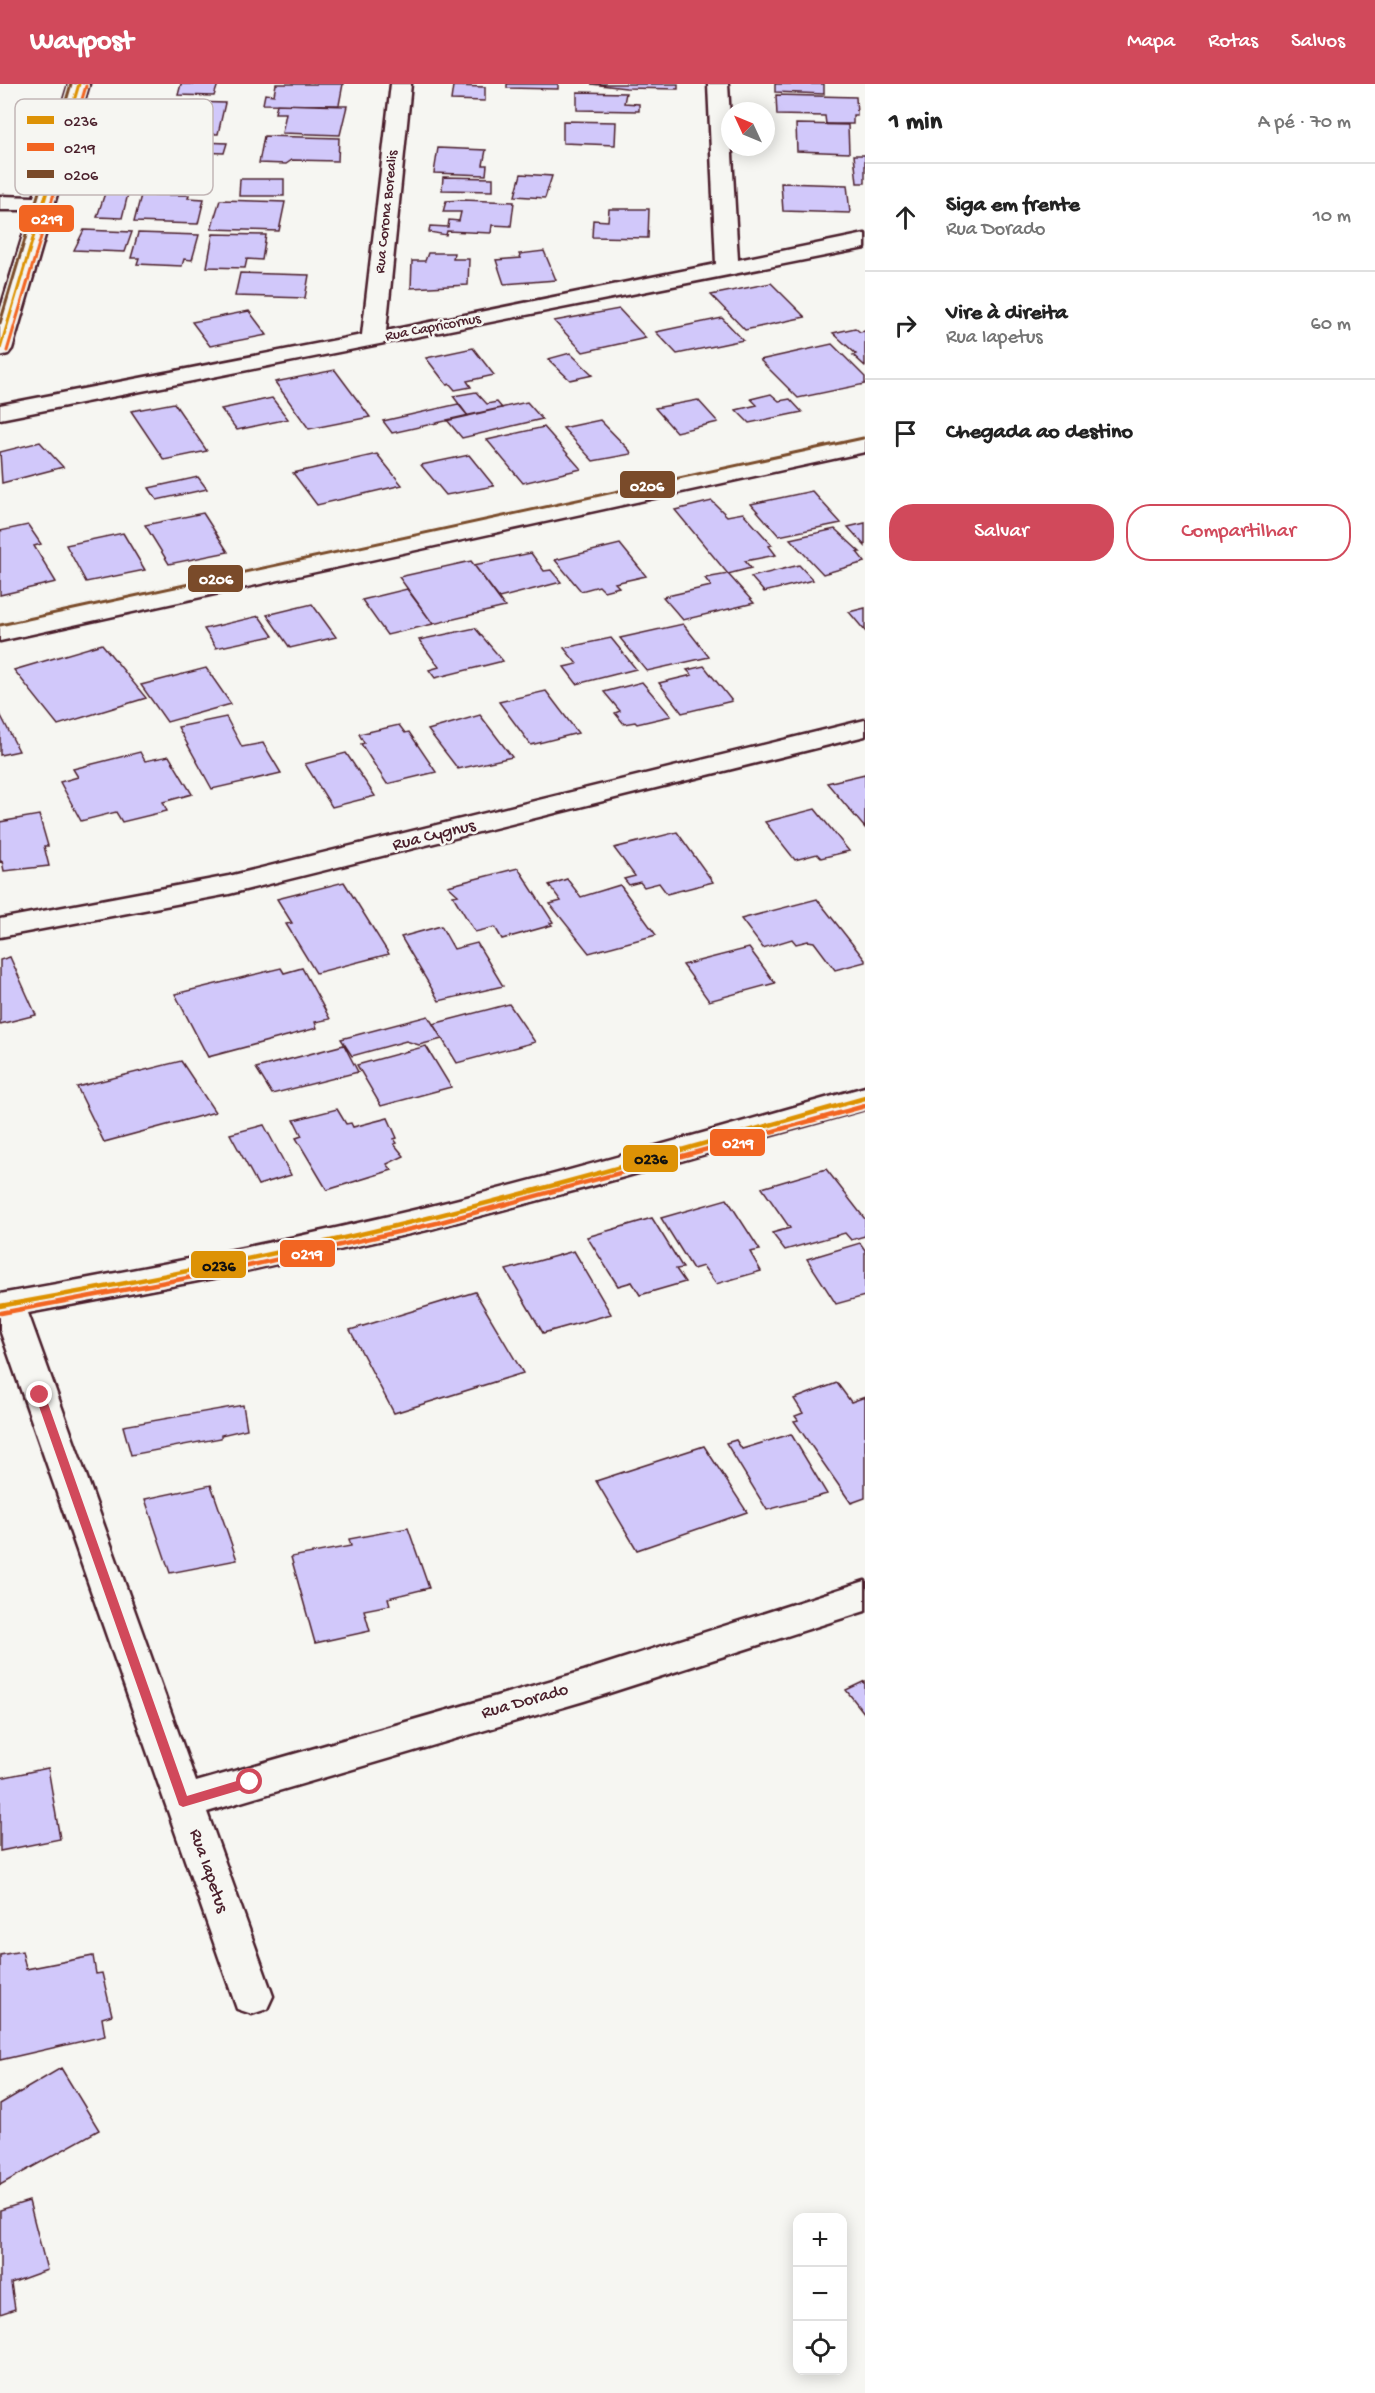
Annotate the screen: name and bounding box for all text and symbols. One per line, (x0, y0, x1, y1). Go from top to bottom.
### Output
text: Waypost (30, 26, 133, 59)
text: Mapa (1127, 30, 1175, 55)
text: Rotas (1208, 30, 1258, 55)
text: Salvos (1291, 30, 1345, 55)
legend (15, 99, 213, 195)
north arrow (721, 102, 775, 156)
text: 1 min (889, 108, 942, 139)
text: A pé · 70 m (1258, 112, 1351, 135)
text: 0236 (64, 114, 98, 133)
text: 0219 (64, 141, 95, 160)
street label: Rua Corona Borealis (372, 149, 402, 274)
text: 0206 (64, 168, 99, 187)
text: Siga em frente (946, 193, 1080, 219)
icon: ahead (889, 201, 922, 234)
line badge: 0219 (18, 204, 75, 233)
text: 10 m (1313, 206, 1351, 229)
text: 0219 (31, 212, 63, 231)
text: Rua Dorado (946, 219, 1045, 242)
text: Vire à direita (946, 301, 1068, 327)
icon: right (889, 309, 922, 342)
street label: Rua Capricornus (384, 310, 483, 346)
text: 60 m (1311, 314, 1351, 337)
text: Rua Iapetus (946, 327, 1043, 350)
icon: arrive (889, 417, 922, 450)
text: Chegada ao destino (946, 420, 1133, 446)
line badge: 0206 (619, 470, 676, 499)
text: 0206 (630, 479, 665, 498)
button: Salvar (889, 504, 1114, 561)
button: Compartilhar (1126, 504, 1351, 561)
line badge: 0206 (187, 564, 244, 593)
text: 0206 (199, 572, 234, 591)
street label: Rua Cygnus (390, 815, 479, 856)
line badge: 0219 (709, 1128, 766, 1157)
text: 0219 (722, 1136, 754, 1155)
line badge: 0236 (622, 1144, 679, 1173)
text: 0236 (634, 1152, 669, 1171)
line badge: 0219 (279, 1239, 336, 1268)
text: 0219 (291, 1247, 323, 1266)
line badge: 0236 (190, 1250, 247, 1279)
text: 0236 (202, 1259, 237, 1278)
route end (26, 1381, 52, 1407)
street label: Rua Dorado (479, 1680, 571, 1724)
route start (236, 1768, 262, 1794)
street label: Rua Iapetus (184, 1826, 233, 1917)
map controls (793, 2213, 847, 2375)
button: + (793, 2213, 847, 2267)
button: − (793, 2267, 847, 2321)
button: locate (793, 2321, 847, 2375)

